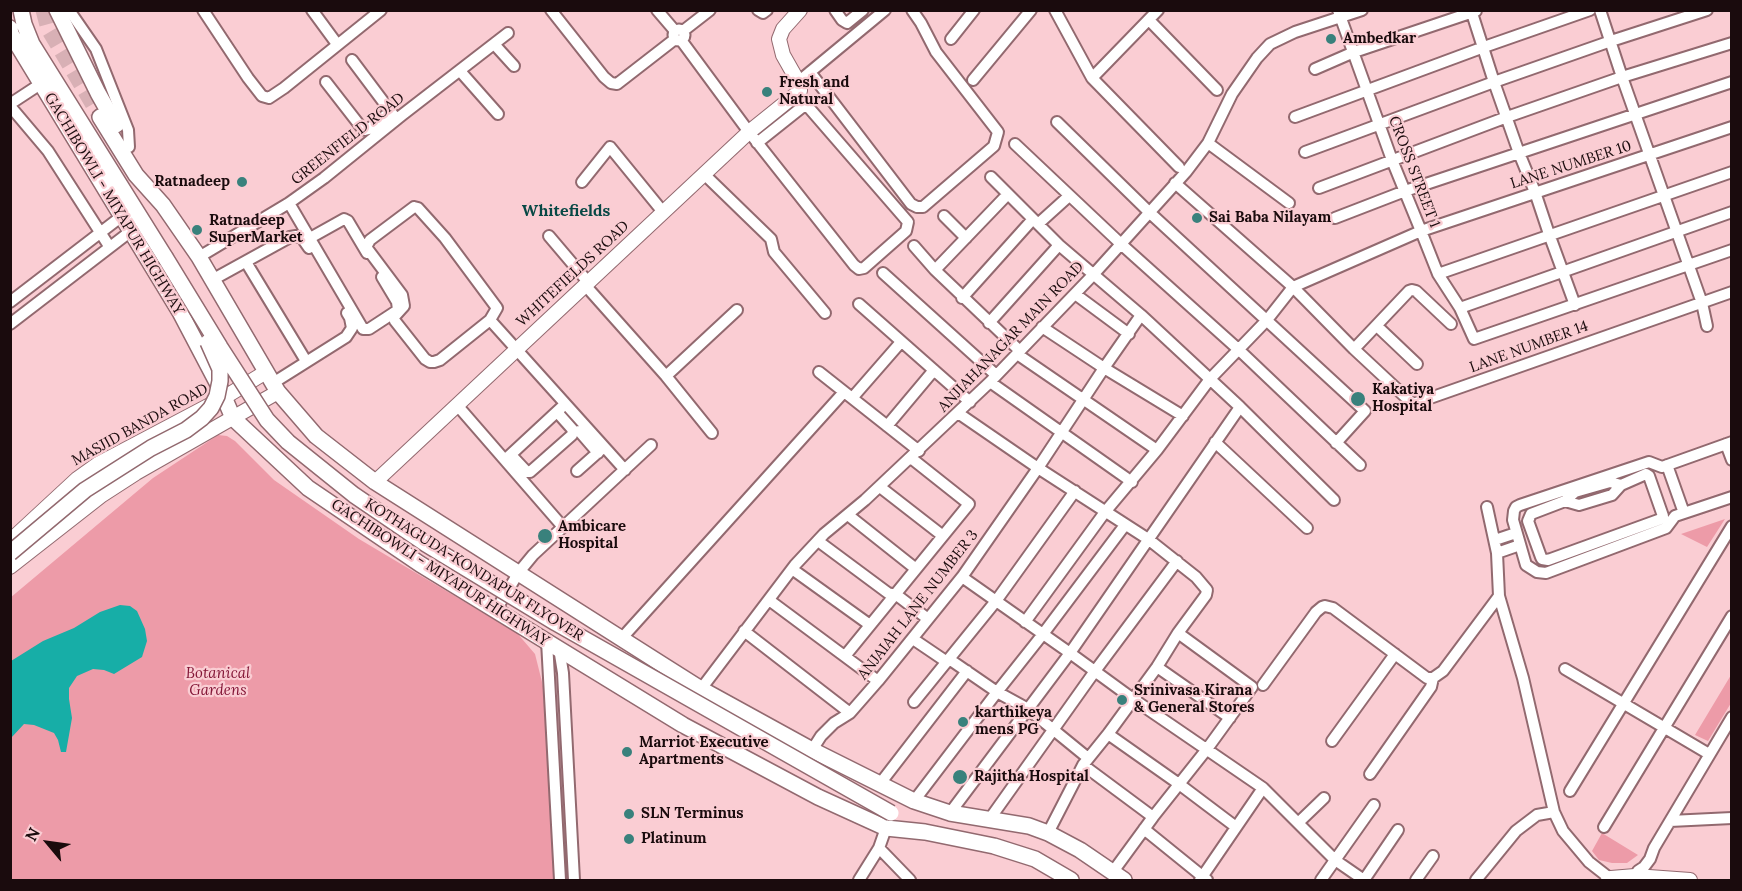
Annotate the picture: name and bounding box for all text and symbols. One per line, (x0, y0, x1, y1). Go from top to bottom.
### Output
place label: Ambedkar (1343, 30, 1416, 48)
marker: Ambedkar (1324, 32, 1338, 46)
place label: Fresh and Natural (779, 74, 849, 109)
marker: Fresh and Natural (760, 85, 774, 99)
street label: GREENFIELD ROAD (288, 89, 408, 189)
street label: GACHIBOWLI - MIYAPUR HIGHWAY (40, 90, 188, 318)
street label: CROSS STREET 1 (1384, 114, 1444, 230)
street label: LANE NUMBER 10 (1508, 137, 1634, 193)
place label: Ratnadeep (154, 173, 230, 191)
marker: Ratnadeep (235, 175, 249, 189)
district label: Whitefields (522, 201, 610, 221)
place label: Sai Baba Nilayam (1209, 209, 1331, 227)
marker: Sai Baba Nilayam (1190, 211, 1204, 225)
place label: Ratnadeep SuperMarket (209, 212, 303, 247)
street label: WHITEFIELDS ROAD (513, 217, 633, 331)
marker: Ratnadeep SuperMarket (190, 223, 204, 237)
street label: ANJIAHANAGAR MAIN ROAD (934, 258, 1088, 416)
street label: LANE NUMBER 14 (1467, 317, 1591, 377)
street label: MASJID BANDA ROAD (69, 380, 211, 470)
place label: Kakatiya Hospital (1372, 381, 1434, 416)
marker: Kakatiya Hospital (1349, 390, 1367, 408)
street label: KOTHAGUDA-KONDAPUR FLYOVER (361, 495, 587, 645)
street label: GACHIBOWLI - MIYAPUR HIGHWAY (328, 496, 552, 650)
place label: Ambicare Hospital (558, 518, 626, 553)
street label: ANJAIAH LANE NUMBER 3 (854, 526, 982, 684)
marker: Ambicare Hospital (536, 527, 554, 545)
park label: Botanical Gardens (186, 665, 250, 700)
place label: Srinivasa Kirana & General Stores (1134, 682, 1255, 717)
marker: Srinivasa Kirana & General Stores (1115, 693, 1129, 707)
place label: karthikeya mens PG (975, 704, 1052, 739)
marker: karthikeya mens PG (956, 715, 970, 729)
place label: Marriot Executive Apartments (639, 734, 769, 769)
marker: Marriot Executive Apartments (620, 745, 634, 759)
marker: Rajitha Hospital (951, 768, 969, 786)
place label: Rajitha Hospital (974, 768, 1089, 786)
place label: SLN Terminus (641, 805, 744, 823)
marker: SLN Terminus (622, 807, 636, 821)
north arrow (18, 813, 78, 873)
text: N (21, 824, 44, 845)
place label: Platinum (641, 830, 707, 848)
marker: Platinum (622, 832, 636, 846)

